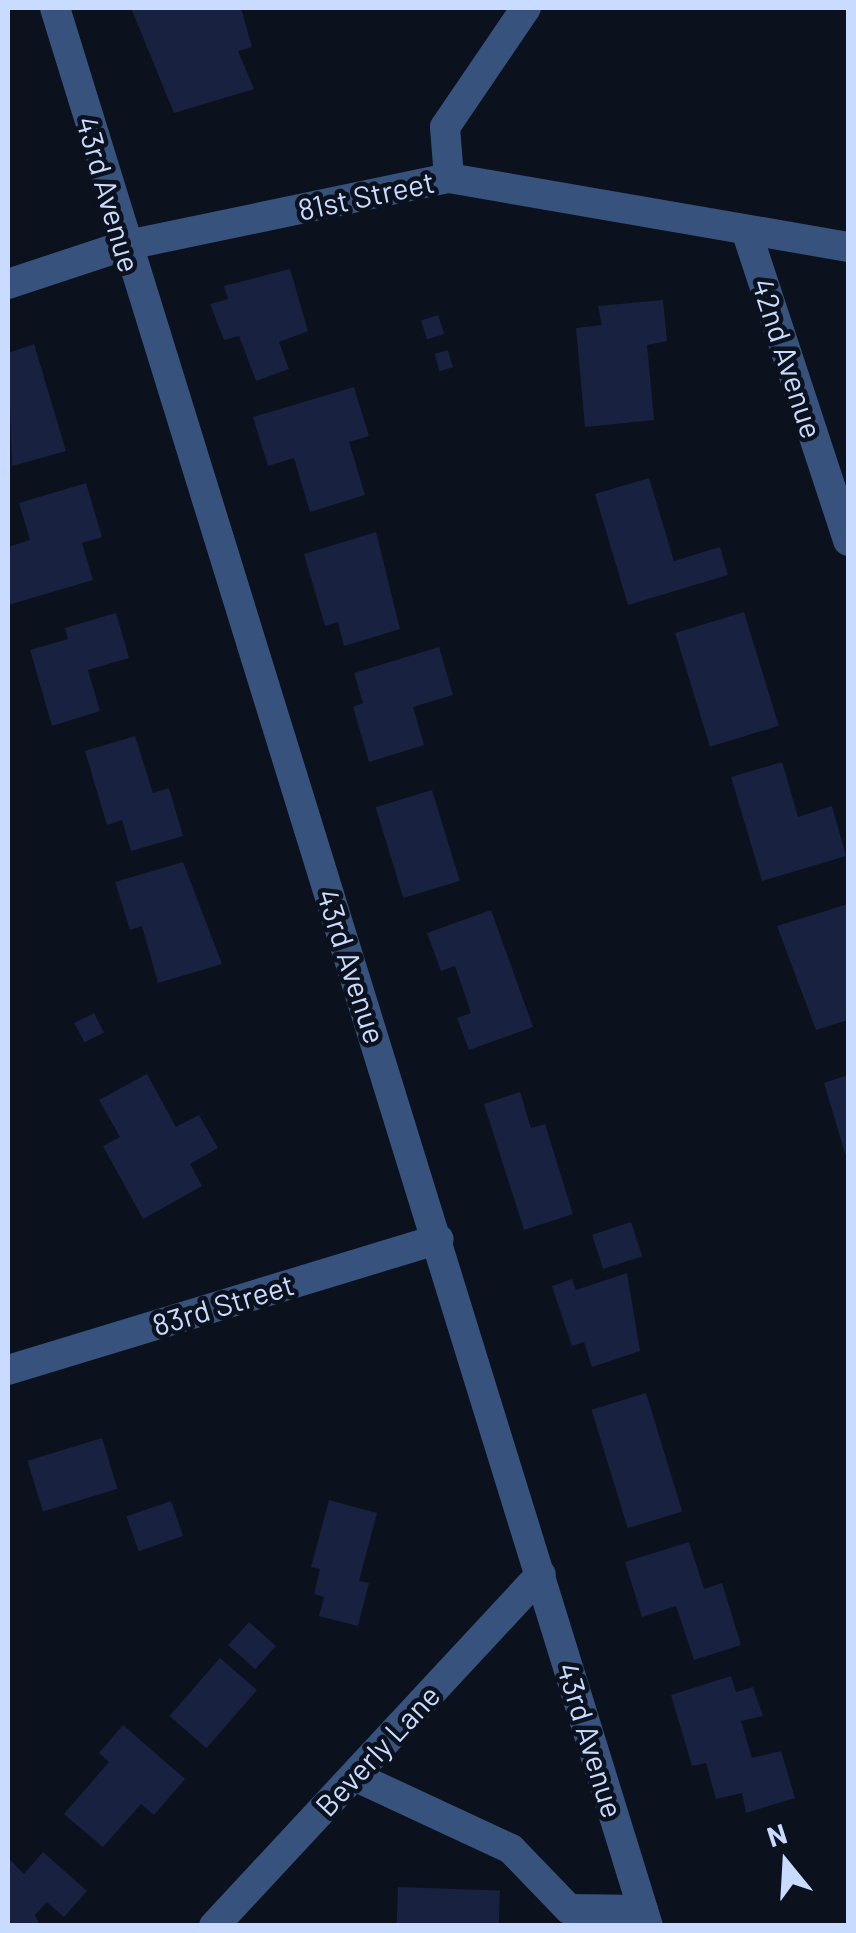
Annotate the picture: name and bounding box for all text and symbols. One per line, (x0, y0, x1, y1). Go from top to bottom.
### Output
street label: 43rd Avenue (70, 112, 148, 276)
street label: 81st Street (295, 163, 437, 227)
street label: 42nd Avenue (745, 273, 831, 443)
street label: 43rd Avenue (310, 884, 394, 1048)
street label: 83rd Street (148, 1265, 298, 1343)
street label: 43rd Avenue (550, 1658, 632, 1822)
street label: Beverly Lane (307, 1677, 447, 1823)
north arrow (736, 1813, 836, 1913)
text: N (763, 1815, 791, 1854)

